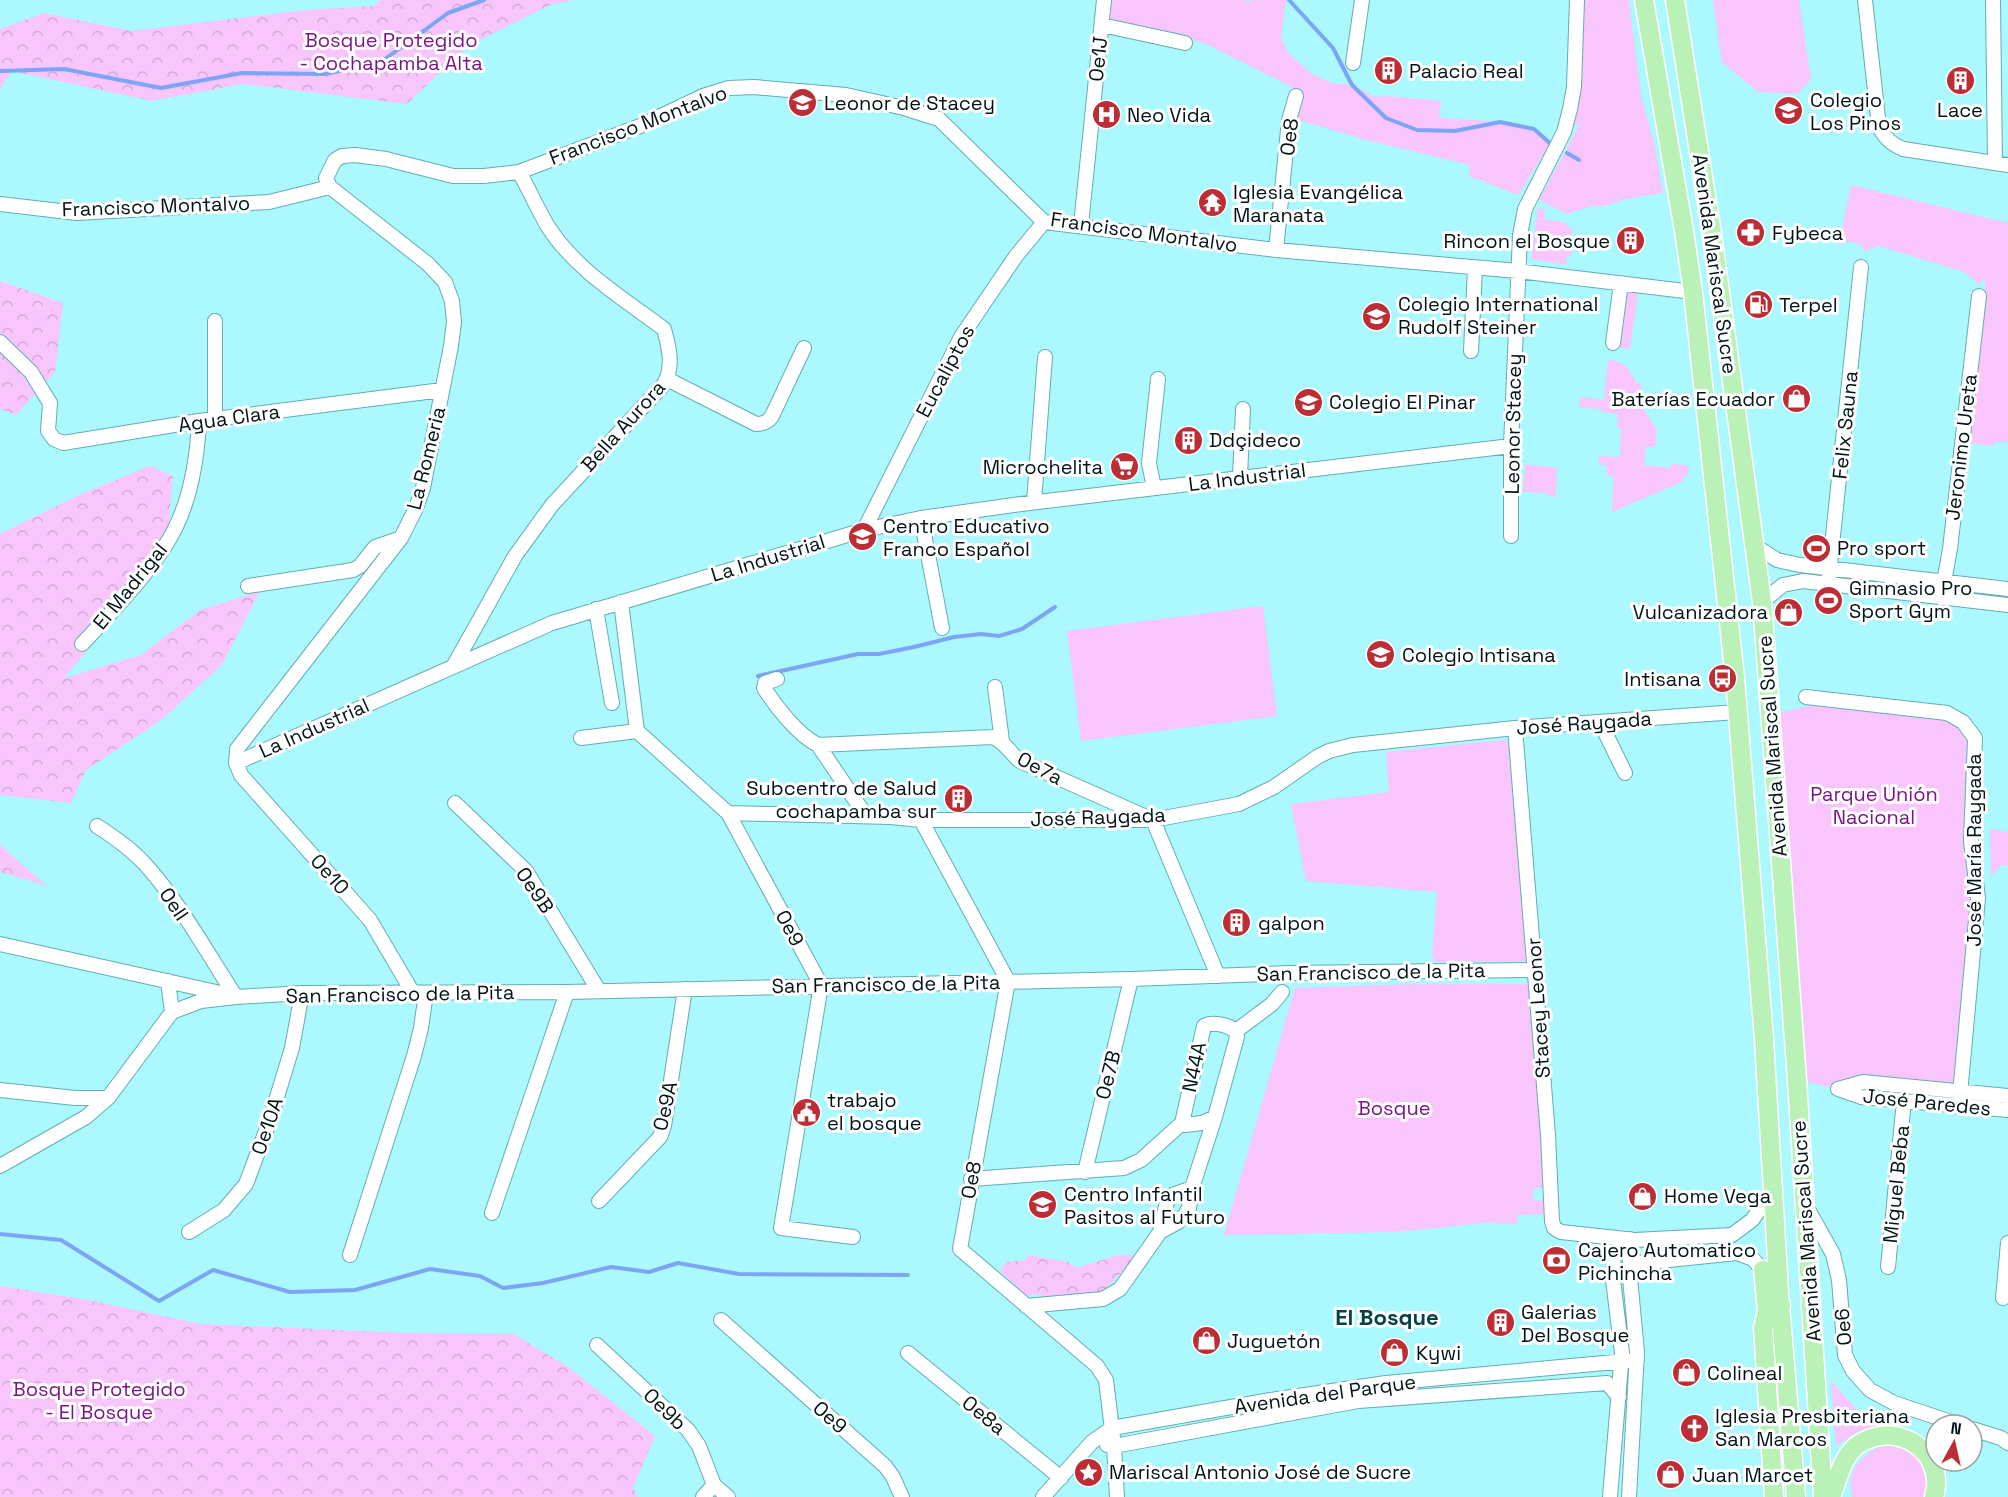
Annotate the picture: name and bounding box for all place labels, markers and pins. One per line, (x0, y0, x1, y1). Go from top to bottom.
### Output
building icon: Palacio Real (1372, 55, 1404, 87)
place label: Palacio Real (1409, 58, 1524, 84)
building icon: Lace (1944, 64, 1976, 96)
school or university icon: Leonor de Stacey (787, 87, 819, 119)
place label: Colegio Los Pinos (1810, 87, 1901, 136)
place label: Leonor de Stacey (824, 90, 995, 116)
school or university icon: Colegio Los Pinos (1773, 95, 1805, 127)
place label: Lace (1937, 97, 1983, 123)
hospital icon: Neo Vida (1090, 99, 1122, 131)
place label: Neo Vida (1127, 102, 1211, 128)
place label: Iglesia Evangélica Maranata (1233, 179, 1403, 228)
temple icon: Iglesia Evangélica Maranata (1196, 187, 1228, 219)
pharmacy icon: Fybeca (1735, 217, 1767, 249)
place label: Fybeca (1772, 220, 1843, 246)
building icon: Rincon el Bosque (1615, 225, 1647, 257)
place label: Rincon el Bosque (1444, 228, 1610, 254)
fuel station icon: Terpel (1742, 289, 1774, 321)
place label: Colegio International Rudolf Steiner (1398, 291, 1599, 340)
place label: Terpel (1779, 292, 1838, 318)
school or university icon: Colegio International Rudolf Steiner (1361, 300, 1393, 332)
shop icon: Baterías Ecuador (1780, 383, 1812, 415)
school or university icon: Colegio El Pinar (1292, 386, 1324, 418)
place label: Baterías Ecuador (1611, 386, 1775, 412)
place label: Colegio El Pinar (1329, 389, 1476, 415)
building icon: Ddçideco (1172, 424, 1204, 456)
place label: Ddçideco (1209, 427, 1301, 453)
supermarket icon: Microchelita (1108, 451, 1140, 483)
place label: Microchelita (983, 454, 1103, 480)
place label: Centro Educativo Franco Español (883, 513, 1050, 562)
school or university icon: Centro Educativo Franco Español (846, 521, 878, 553)
sports icon: Pro sport (1800, 532, 1832, 564)
place label: Pro sport (1837, 535, 1926, 561)
place label: Gimnasio Pro Sport Gym (1849, 575, 1972, 624)
sports icon: Gimnasio Pro Sport Gym (1812, 584, 1844, 616)
shop icon: Vulcanizadora (1773, 596, 1805, 628)
place label: Vulcanizadora (1633, 599, 1768, 625)
school or university icon: Colegio Intisana (1365, 639, 1397, 671)
place label: Colegio Intisana (1402, 642, 1556, 668)
bus stop icon: Intisana (1706, 663, 1738, 695)
place label: Intisana (1624, 666, 1701, 692)
place label: Subcentro de Salud cochapamba sur (746, 775, 937, 824)
building icon: Subcentro de Salud cochapamba sur (942, 783, 974, 815)
building icon: galpon (1221, 907, 1253, 939)
place label: galpon (1258, 910, 1325, 936)
place label: trabajo el bosque (827, 1087, 922, 1136)
public building icon: trabajo el bosque (790, 1096, 822, 1128)
shop icon: Home Vega (1627, 1180, 1659, 1212)
place label: Centro Infantil Pasitos al Futuro (1064, 1181, 1225, 1230)
place label: Home Vega (1664, 1183, 1771, 1209)
school or university icon: Centro Infantil Pasitos al Futuro (1027, 1189, 1059, 1221)
place label: Cajero Automatico Pichincha (1578, 1237, 1756, 1286)
bank icon: Cajero Automatico Pichincha (1541, 1245, 1573, 1277)
place label: Galerias Del Bosque (1521, 1299, 1629, 1348)
building icon: Galerias Del Bosque (1484, 1307, 1516, 1339)
shop icon: Juguetón (1190, 1325, 1222, 1357)
place label: Juguetón (1227, 1328, 1321, 1354)
shop icon: Kywi (1379, 1337, 1411, 1369)
place label: Kywi (1416, 1340, 1461, 1366)
shop icon: Colineal (1670, 1357, 1702, 1389)
place label: Colineal (1707, 1360, 1783, 1386)
place label: Iglesia Presbiteriana San Marcos (1715, 1403, 1909, 1452)
church icon: Iglesia Presbiteriana San Marcos (1678, 1412, 1710, 1444)
place icon: Mariscal Antonio José de Sucre (1072, 1456, 1104, 1488)
place label: Mariscal Antonio José de Sucre (1109, 1459, 1411, 1485)
shop icon: Juan Marcet (1655, 1459, 1687, 1491)
place label: Juan Marcet (1692, 1462, 1813, 1488)

